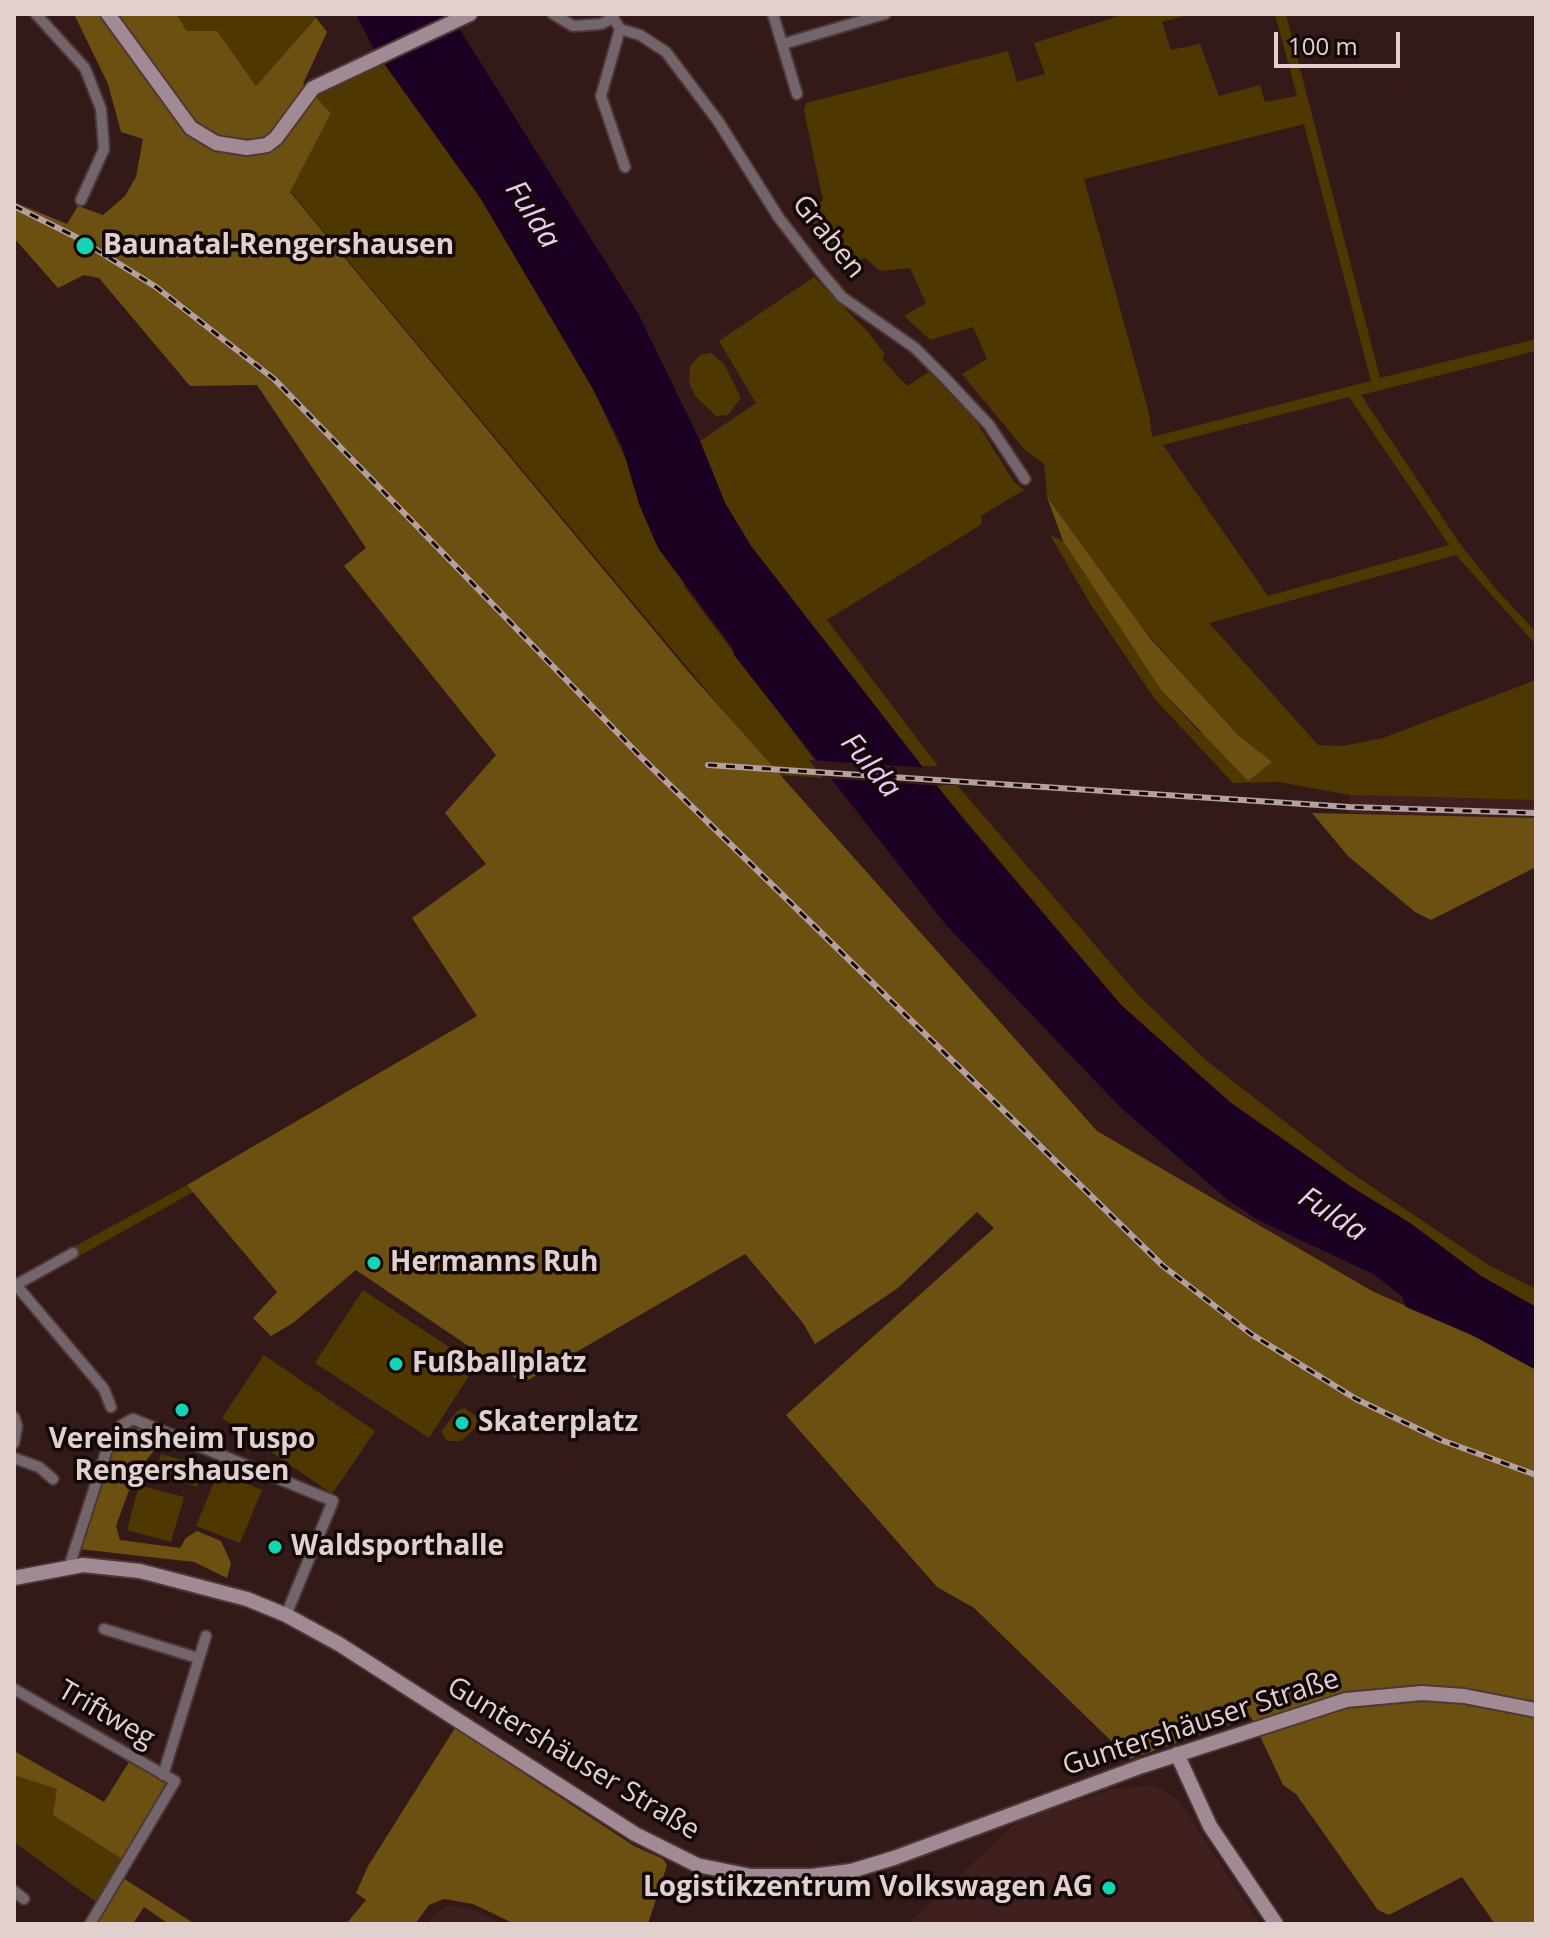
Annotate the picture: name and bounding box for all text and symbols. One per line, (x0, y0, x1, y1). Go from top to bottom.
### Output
scale bar (1278, 16, 1404, 66)
text: 100 m (1288, 29, 1358, 62)
water label: Fulda (497, 174, 567, 256)
street label: Graben (784, 189, 872, 285)
place label: Baunatal-Rengershausen (103, 229, 454, 263)
marker: Baunatal-Rengershausen (74, 235, 96, 257)
water label: Fulda (833, 726, 907, 806)
water label: Fulda (1291, 1180, 1373, 1250)
place label: Hermanns Ruh (390, 1246, 598, 1280)
marker: Hermanns Ruh (365, 1254, 383, 1272)
place label: Fußballplatz (412, 1347, 586, 1381)
marker: Fußballplatz (387, 1355, 405, 1373)
marker: Vereinsheim Tuspo Rengershausen (173, 1401, 191, 1419)
place label: Skaterplatz (478, 1406, 638, 1440)
marker: Skaterplatz (453, 1414, 471, 1432)
place label: Vereinsheim Tuspo Rengershausen (49, 1423, 315, 1489)
place label: Waldsporthalle (291, 1530, 504, 1564)
marker: Waldsporthalle (266, 1538, 284, 1556)
street label: Guntershäuser Straße (1059, 1662, 1343, 1784)
street label: Guntershäuser Straße (441, 1670, 705, 1848)
street label: Triftweg (52, 1674, 160, 1756)
place label: Logistikzentrum Volkswagen AG (643, 1871, 1093, 1905)
marker: Logistikzentrum Volkswagen AG (1100, 1879, 1118, 1897)

